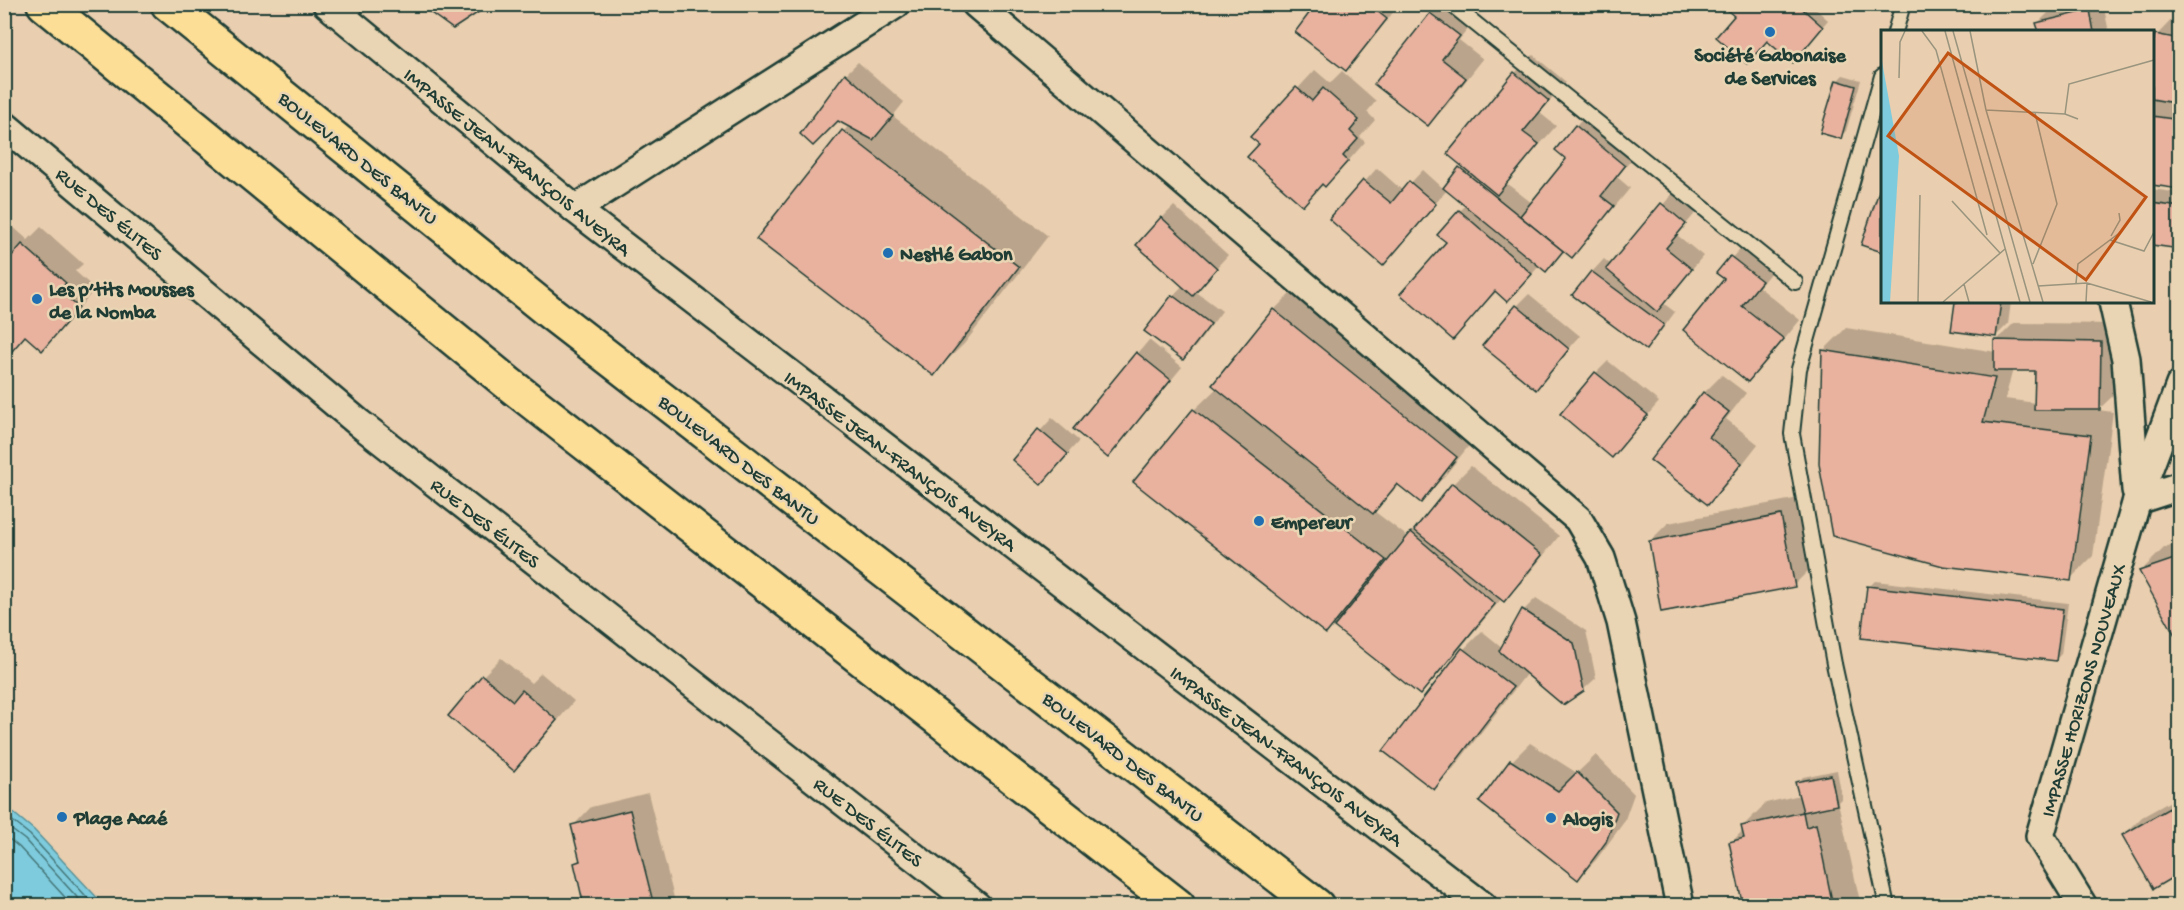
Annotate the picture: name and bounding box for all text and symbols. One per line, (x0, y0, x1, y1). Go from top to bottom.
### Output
marker: Société Gabonaise de Services (1763, 25, 1777, 39)
inset map (1881, 30, 2154, 303)
place label: Société Gabonaise de Services (1694, 46, 1846, 92)
street label: IMPASSE JEAN-FRANÇOIS AVEYRA (398, 65, 635, 263)
street label: BOULEVARD DES BANTU (272, 88, 441, 231)
street label: RUE DES ÉLITES (50, 163, 167, 268)
place label: Nestlé Gabon (900, 245, 1013, 268)
marker: Nestlé Gabon (881, 246, 895, 260)
place label: Les p’tits Mousses de la Nomba (49, 280, 195, 326)
marker: Les p’tits Mousses de la Nomba (30, 292, 44, 306)
street label: IMPASSE JEAN-FRANÇOIS AVEYRA (778, 368, 1021, 559)
street label: BOULEVARD DES BANTU (652, 391, 823, 532)
street label: RUE DES ÉLITES (424, 474, 544, 575)
place label: Empereur (1271, 513, 1354, 536)
marker: Empereur (1252, 514, 1266, 528)
street label: IMPASSE HORIZONS NOUVEAUX (2038, 560, 2133, 820)
street label: IMPASSE JEAN-FRANÇOIS AVEYRA (1164, 663, 1407, 854)
street label: BOULEVARD DES BANTU (1036, 688, 1207, 829)
street label: RUE DES ÉLITES (807, 773, 927, 874)
place label: Plage Acaé (73, 809, 168, 832)
marker: Plage Acaé (55, 810, 69, 824)
place label: Alogis (1562, 810, 1614, 833)
marker: Alogis (1544, 811, 1558, 825)

